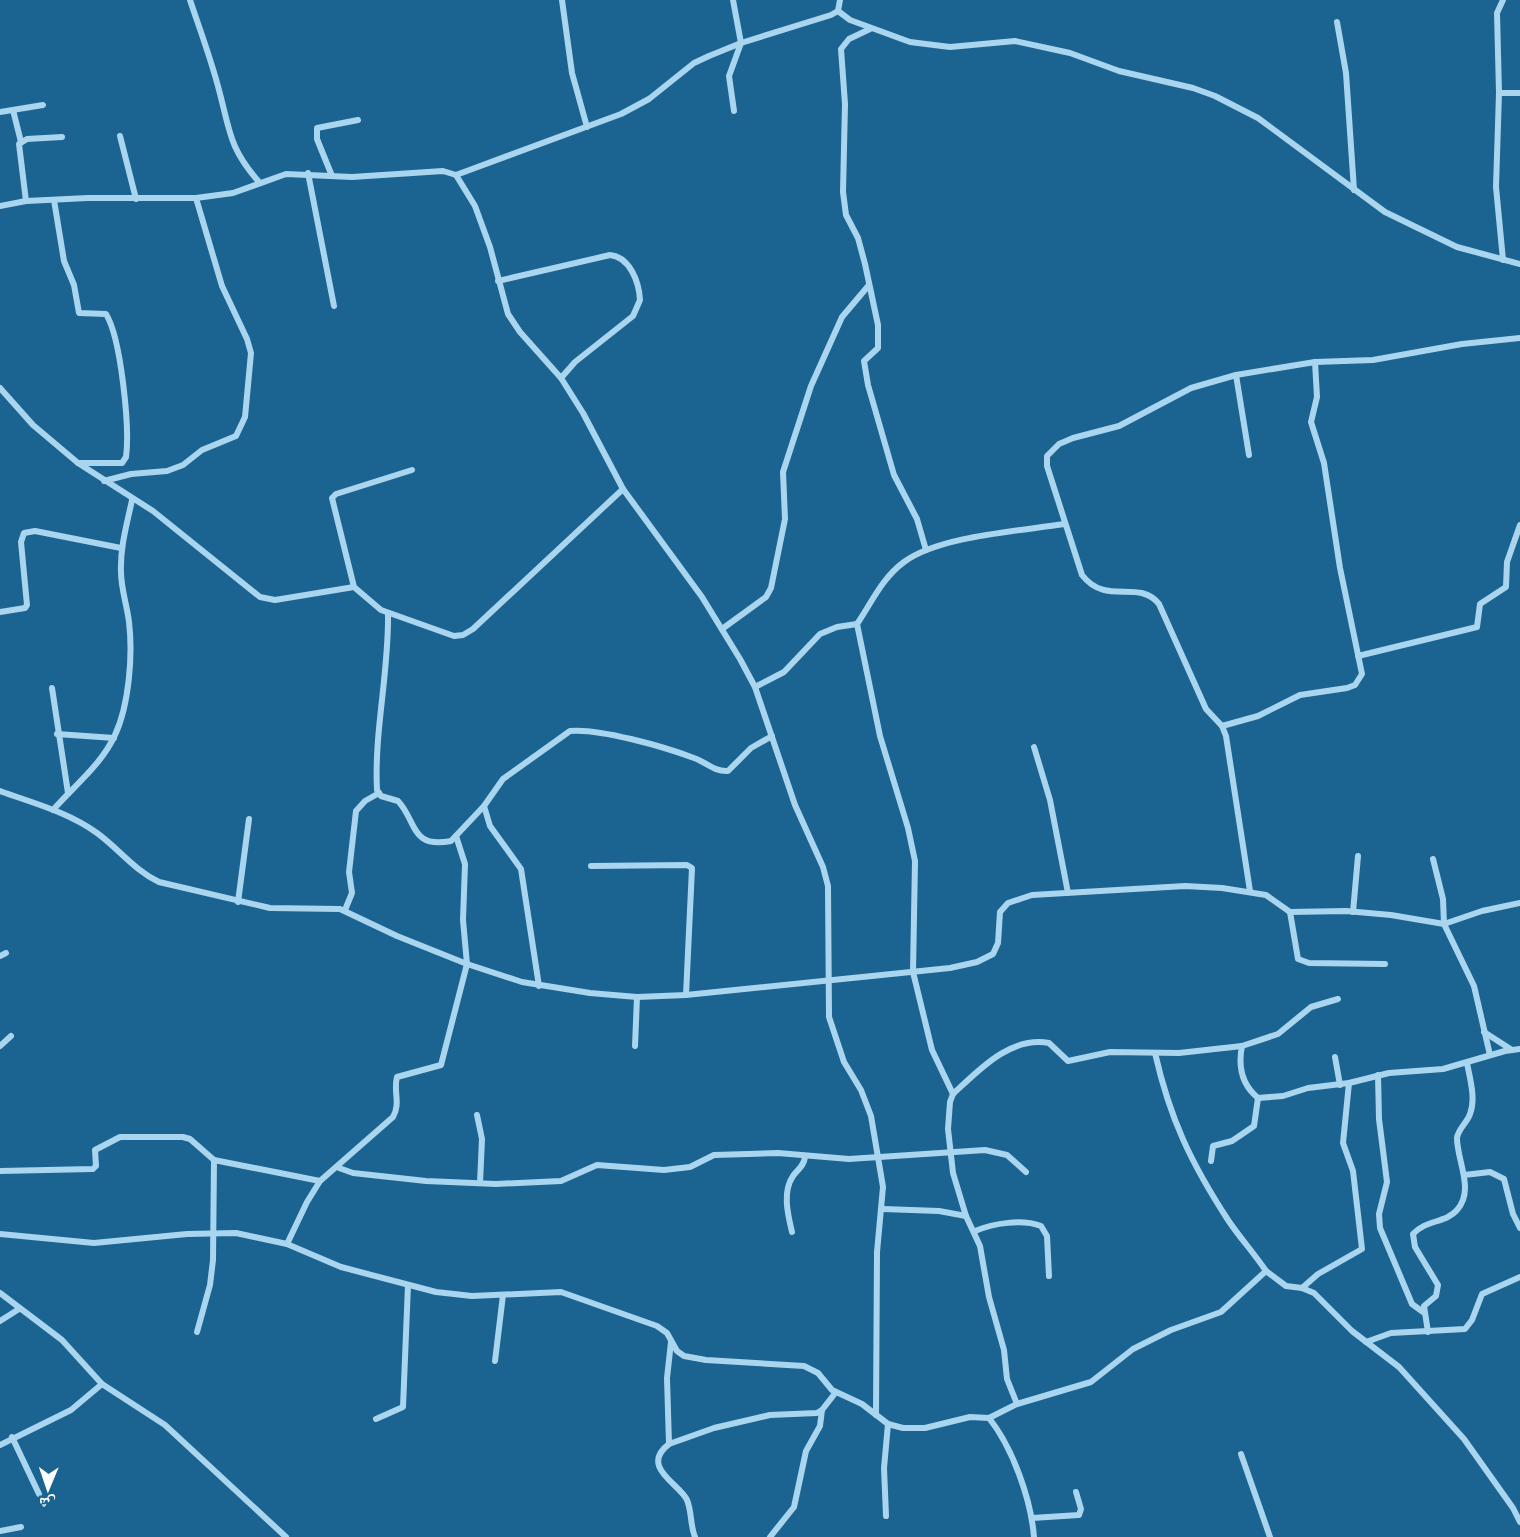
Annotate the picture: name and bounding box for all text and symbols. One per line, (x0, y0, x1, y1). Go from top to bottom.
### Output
north arrow (18, 1459, 78, 1519)
text: ش (39, 1494, 56, 1511)

